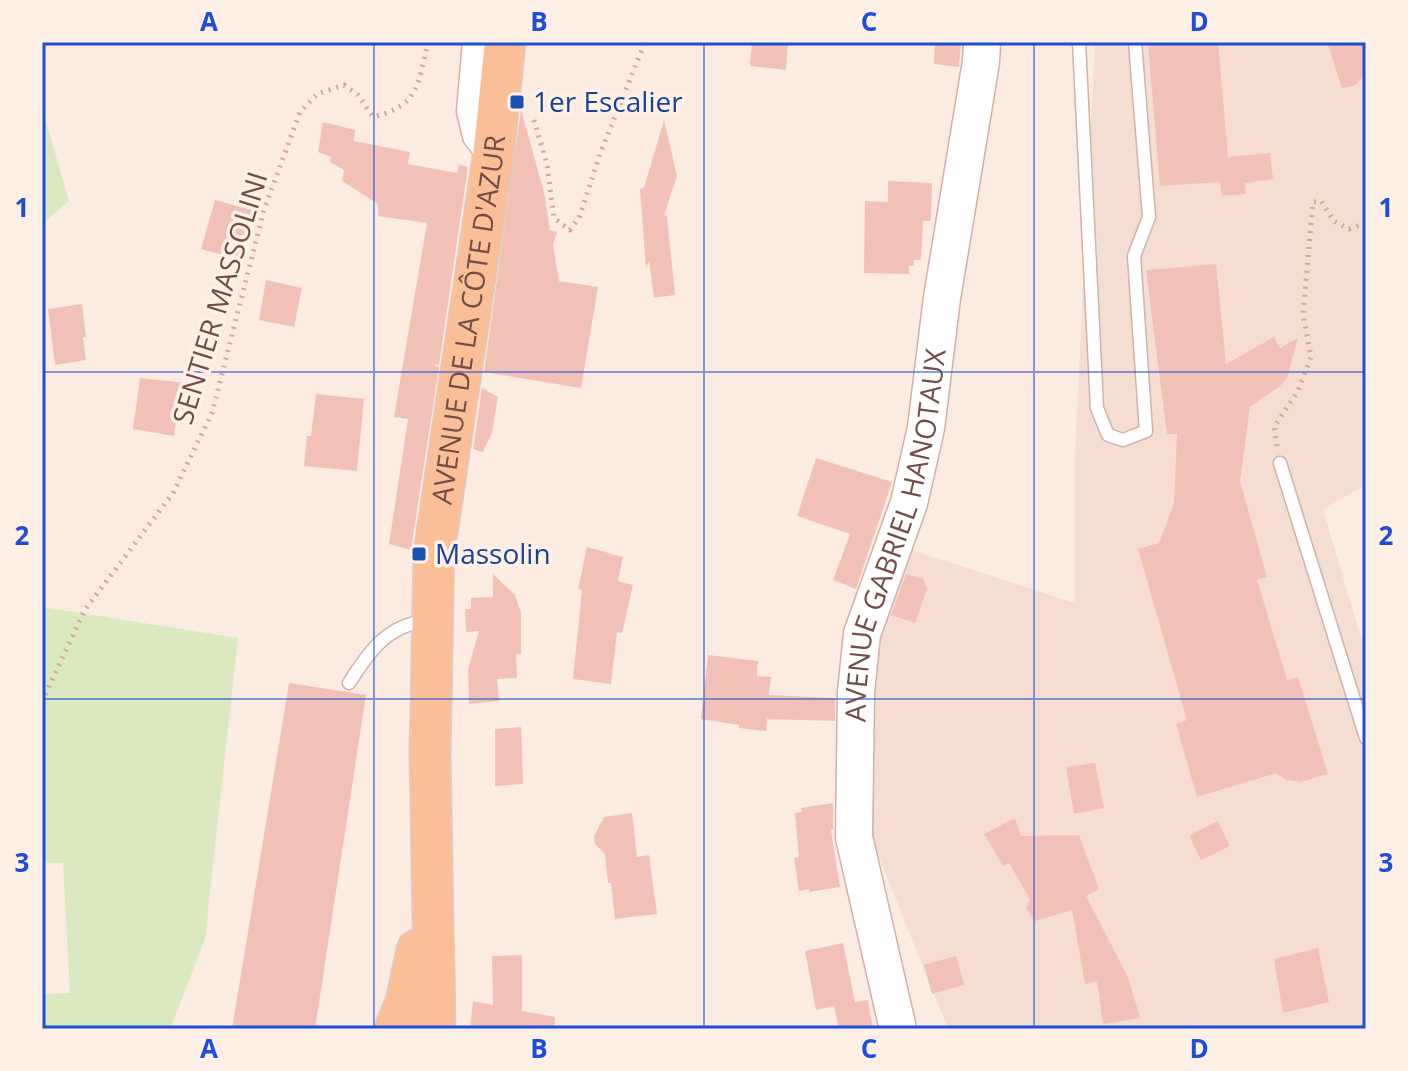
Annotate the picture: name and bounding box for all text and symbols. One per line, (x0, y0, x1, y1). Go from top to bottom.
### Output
text: A (200, 3, 218, 39)
text: B (530, 3, 548, 39)
text: C (861, 3, 877, 39)
text: D (1189, 3, 1209, 39)
place label: 1er Escalier (533, 82, 683, 120)
marker: 1er Escalier (508, 93, 526, 111)
street label: AVENUE DE LA CÔTE D'AZUR (422, 133, 513, 507)
street label: SENTIER MASSOLINI (163, 167, 276, 429)
text: 1 (15, 189, 29, 225)
text: 1 (1379, 189, 1393, 225)
street label: AVENUE GABRIEL HANOTAUX (836, 346, 954, 722)
text: 2 (15, 517, 30, 553)
text: 2 (1379, 517, 1394, 553)
place label: Massolin (435, 534, 551, 572)
marker: Massolin (410, 545, 428, 563)
text: 3 (15, 844, 29, 880)
text: 3 (1379, 844, 1393, 880)
text: A (200, 1030, 218, 1066)
text: B (530, 1030, 548, 1066)
text: C (861, 1030, 877, 1066)
text: D (1189, 1030, 1209, 1066)

